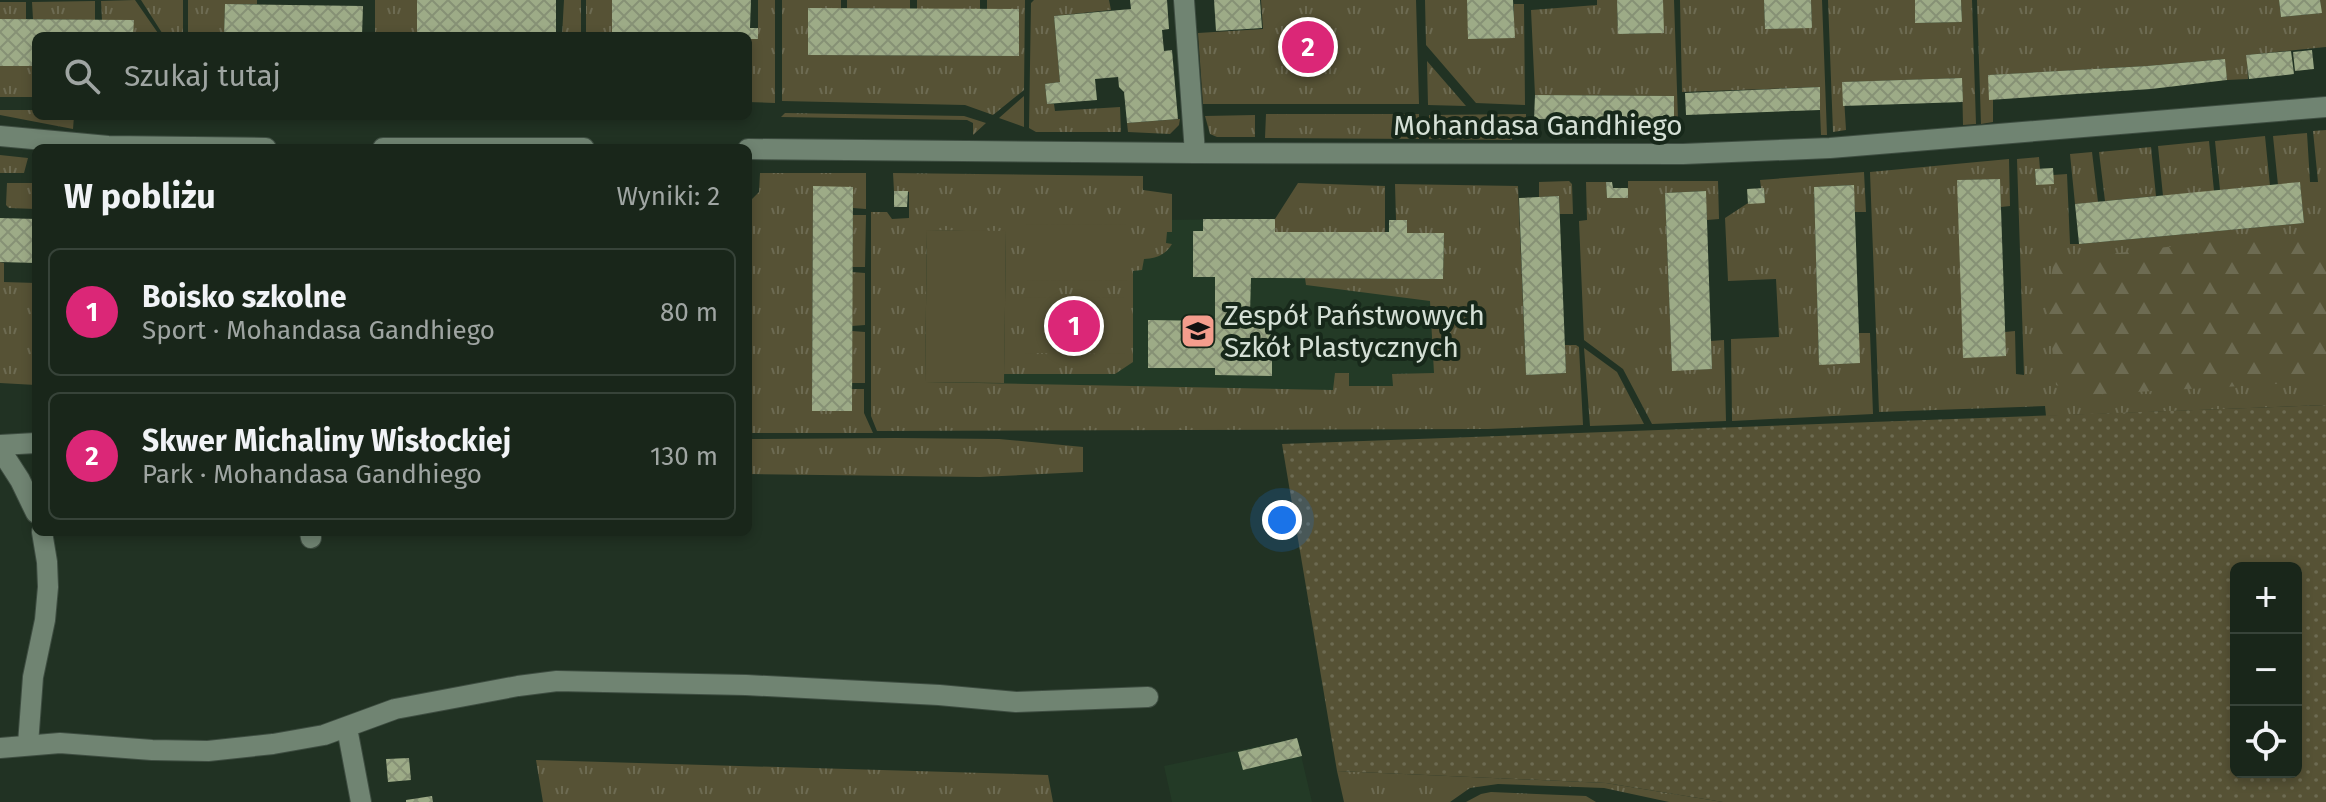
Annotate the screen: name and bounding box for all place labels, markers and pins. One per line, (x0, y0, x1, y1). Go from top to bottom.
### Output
pin: 2 (1282, 17, 1334, 77)
pin: 1 (1048, 296, 1100, 356)
place label: Zespół Państwowych Szkół Plastycznych (1224, 299, 1485, 364)
school or university icon: Zespół Państwowych Szkół Plastycznych (1179, 312, 1217, 350)

